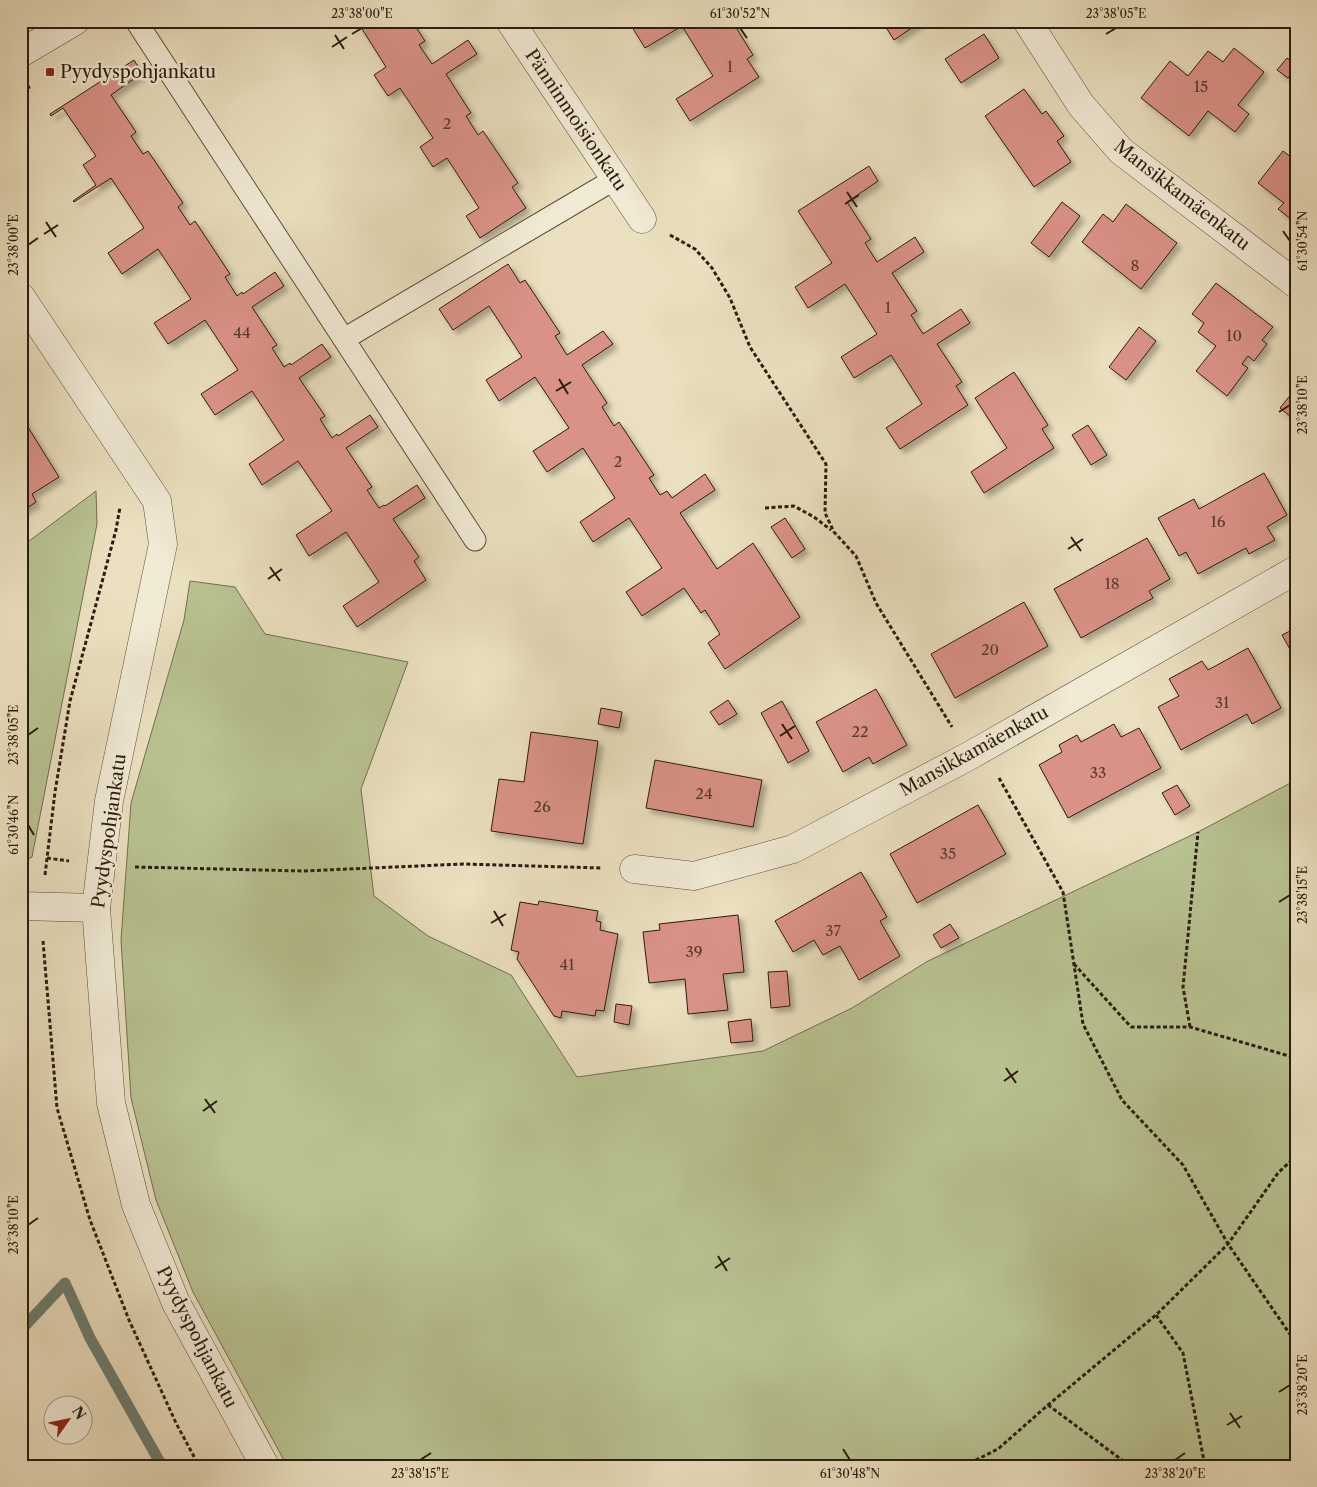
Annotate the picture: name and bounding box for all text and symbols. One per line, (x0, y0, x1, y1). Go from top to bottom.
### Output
text: 23°38'00"E (331, 6, 393, 21)
text: 61°30'52"N (710, 6, 770, 21)
text: 23°38'05"E (1086, 6, 1146, 21)
street label: Pänninmoisionkatu (520, 45, 632, 195)
house number: 1 (727, 57, 734, 76)
place label: Pyydyspohjankatu (60, 61, 216, 83)
marker: Pyydyspohjankatu (44, 66, 56, 78)
house number: 15 (1194, 77, 1208, 96)
house number: 2 (443, 114, 451, 133)
street label: Mansikkamäenkatu (1110, 135, 1254, 255)
text: 61°30'54"N (1295, 211, 1310, 271)
text: 23°38'00"E (6, 214, 21, 276)
house number: 8 (1131, 256, 1140, 275)
house number: 1 (885, 298, 892, 317)
house number: 44 (233, 323, 251, 342)
house number: 10 (1226, 326, 1242, 345)
text: 23°38'10"E (1295, 375, 1310, 435)
house number: 2 (614, 452, 622, 471)
house number: 16 (1210, 512, 1226, 531)
house number: 18 (1104, 574, 1120, 593)
house number: 20 (981, 640, 999, 659)
house number: 31 (1215, 693, 1230, 712)
street label: Mansikkamäenkatu (896, 701, 1052, 801)
text: 23°38'05"E (6, 705, 21, 765)
house number: 22 (851, 722, 869, 741)
street label: Pyydyspohjankatu (87, 752, 131, 910)
house number: 33 (1090, 763, 1106, 782)
house number: 24 (695, 784, 713, 803)
text: 61°30'46"N (6, 795, 21, 855)
house number: 26 (533, 797, 551, 816)
house number: 35 (940, 844, 956, 863)
text: 23°38'15"E (1295, 866, 1310, 924)
house number: 37 (825, 921, 841, 940)
house number: 39 (685, 942, 703, 961)
house number: 41 (560, 955, 575, 974)
text: 23°38'10"E (6, 1195, 21, 1255)
street label: Pyydyspohjankatu (152, 1262, 242, 1412)
text: 23°38'20"E (1295, 1354, 1310, 1416)
north arrow (42, 1394, 92, 1444)
text: N (68, 1403, 90, 1423)
text: 23°38'15"E (391, 1466, 449, 1481)
text: 61°30'48"N (820, 1466, 880, 1481)
text: 23°38'20"E (1144, 1466, 1206, 1481)

